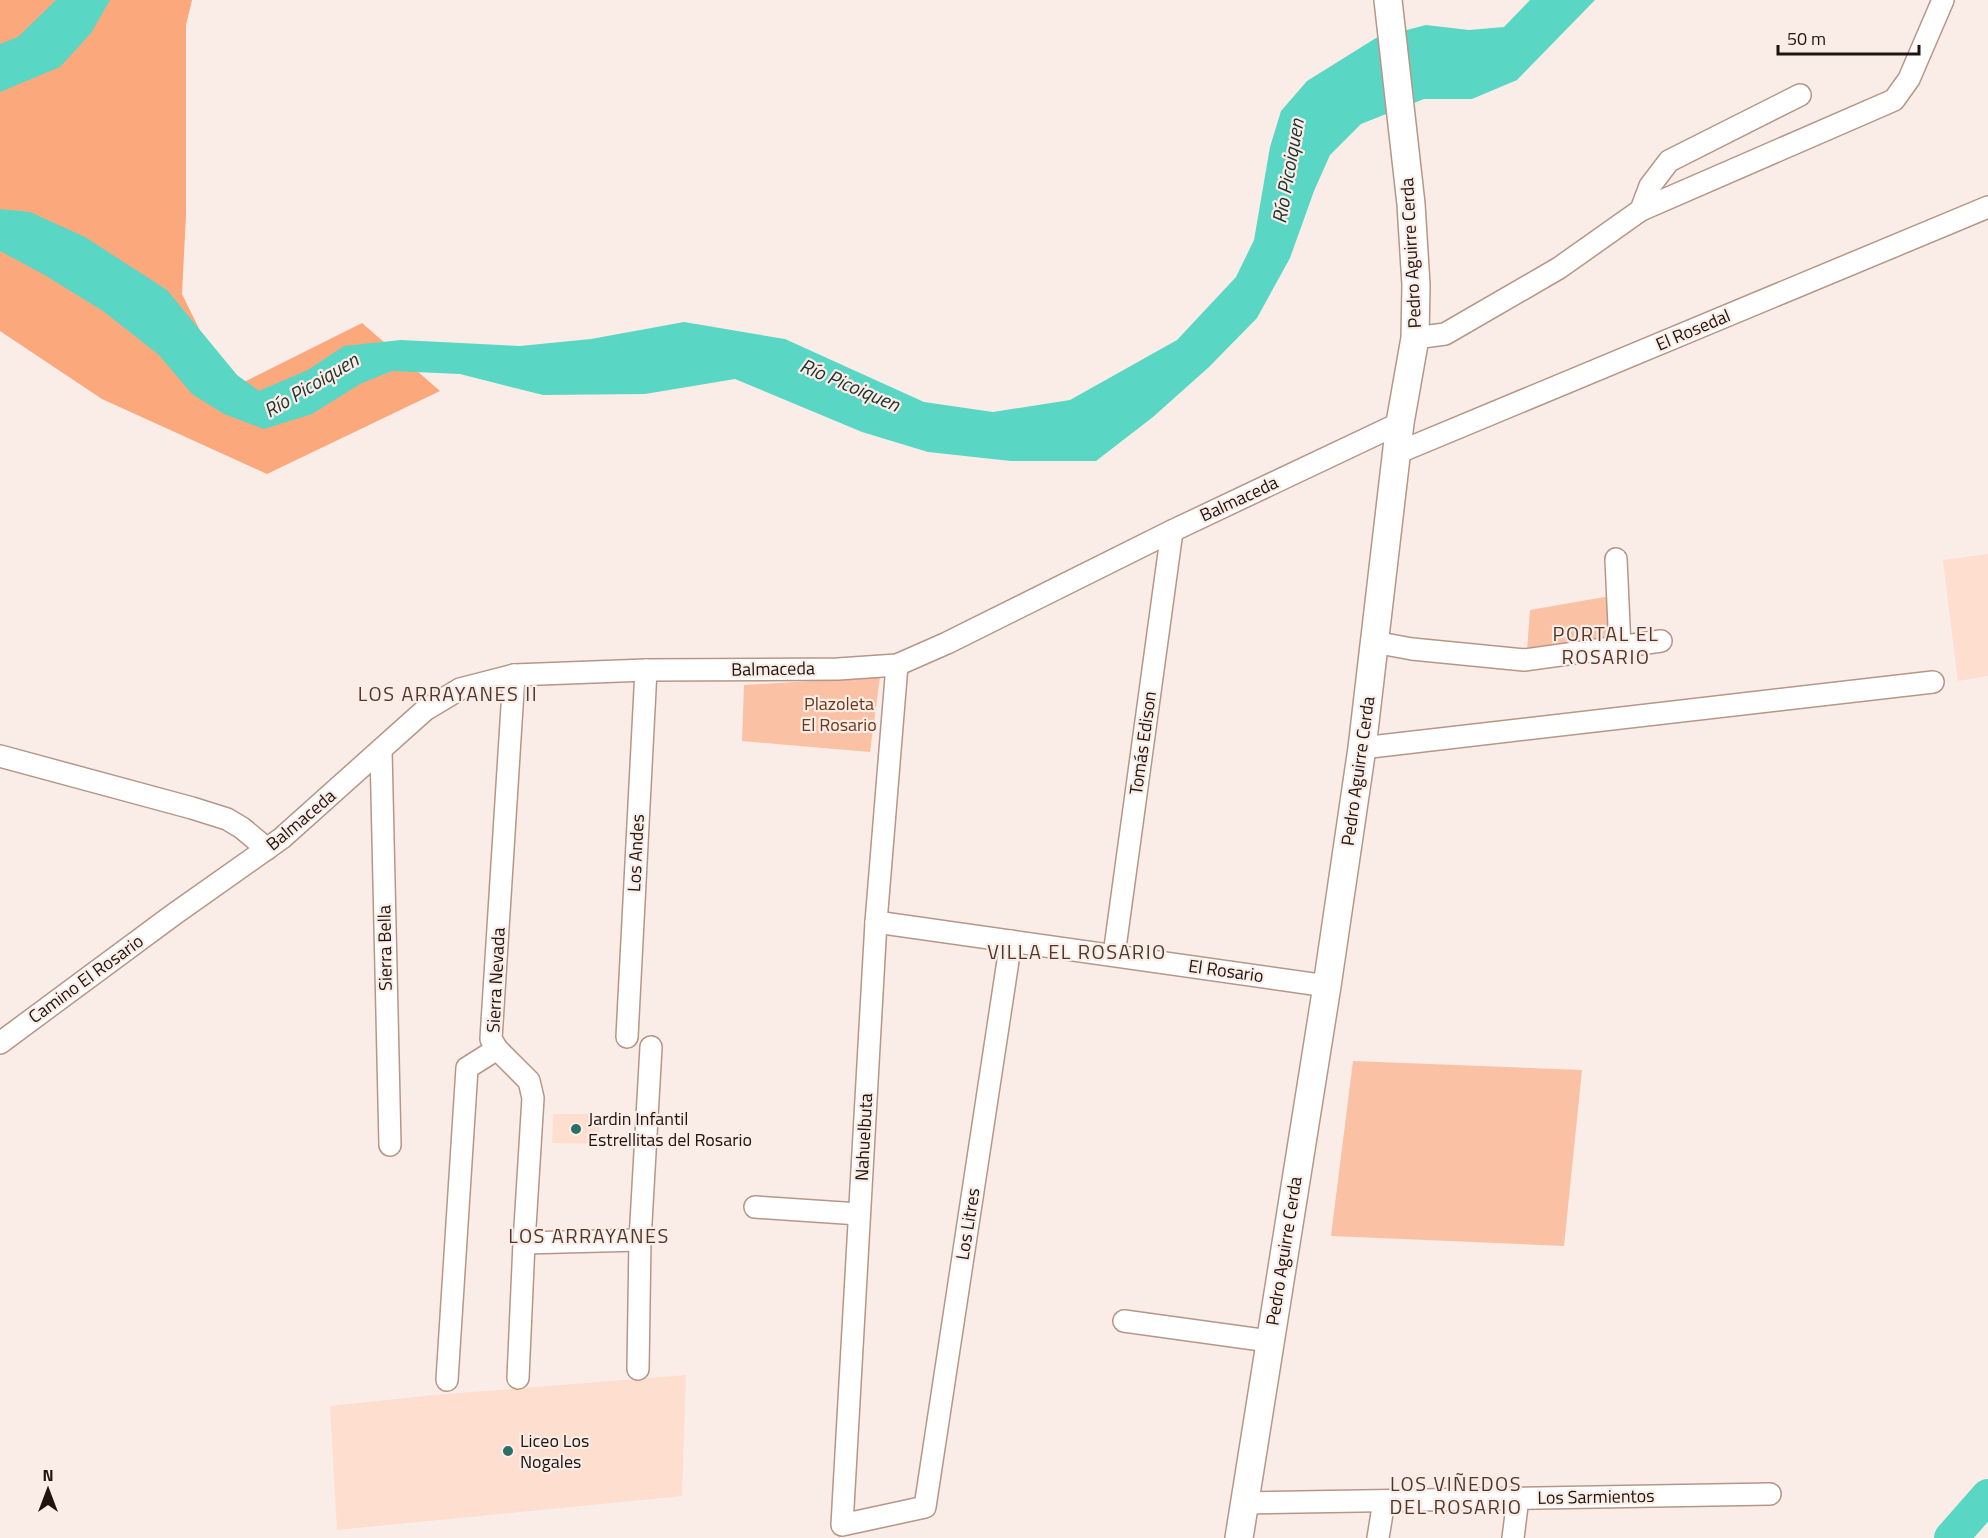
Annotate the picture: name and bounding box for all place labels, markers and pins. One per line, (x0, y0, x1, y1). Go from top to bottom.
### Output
place label: Jardin Infantil Estrellitas del Rosario (588, 1105, 752, 1153)
marker: Jardin Infantil Estrellitas del Rosario (569, 1122, 583, 1136)
place label: Liceo Los Nogales (520, 1427, 589, 1475)
marker: Liceo Los Nogales (501, 1444, 515, 1458)

